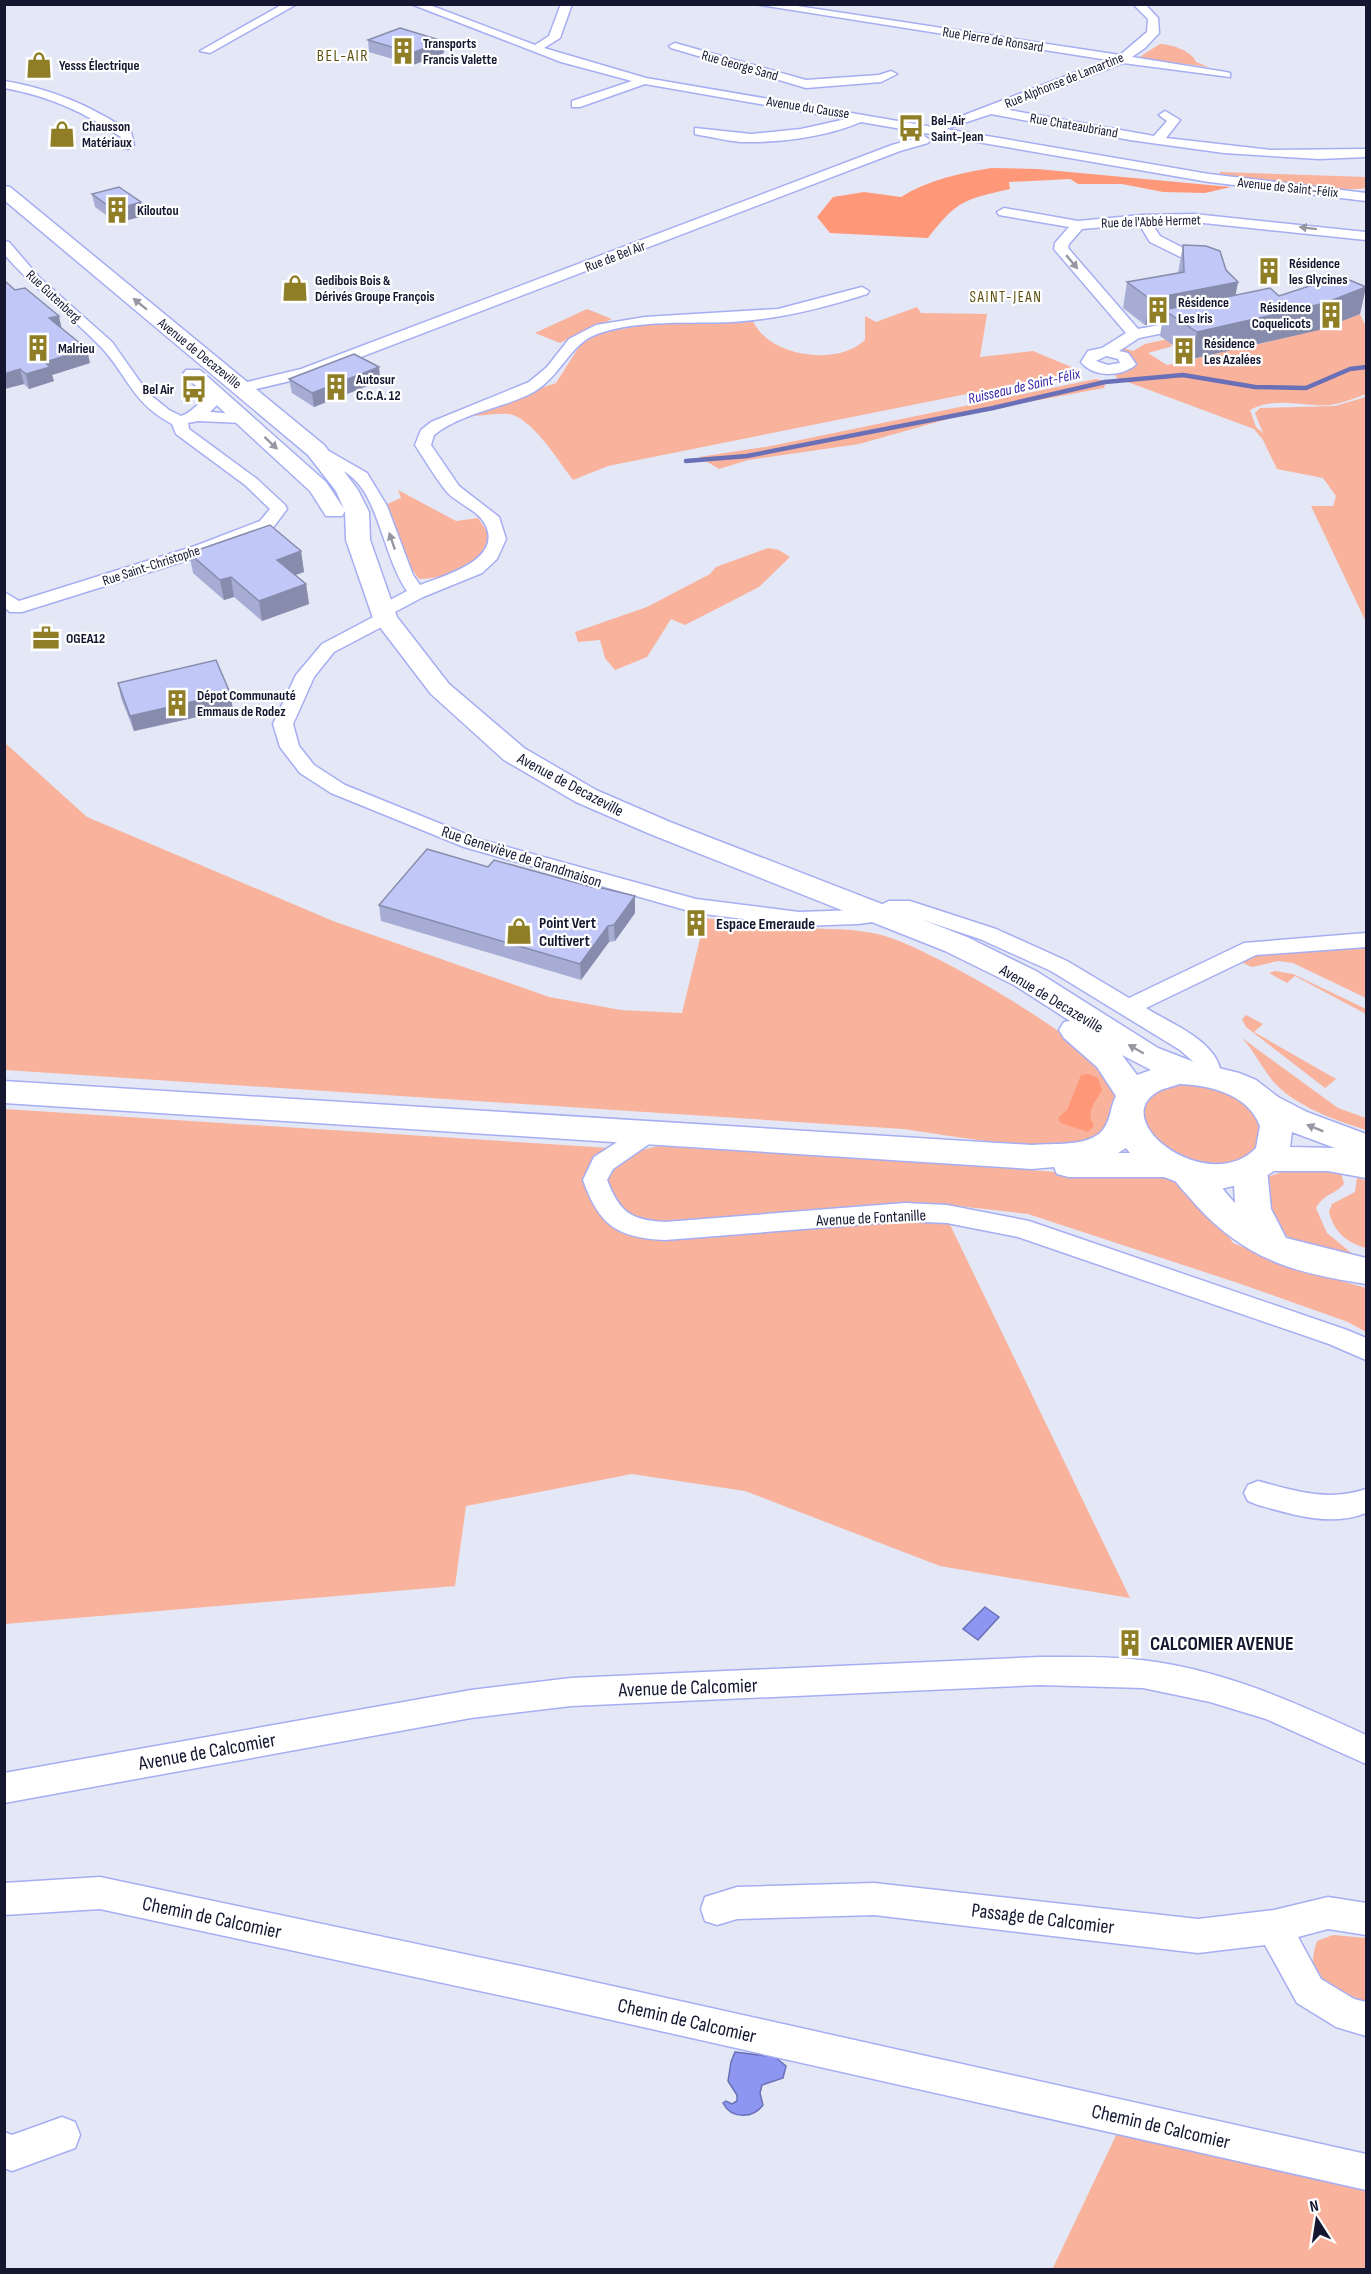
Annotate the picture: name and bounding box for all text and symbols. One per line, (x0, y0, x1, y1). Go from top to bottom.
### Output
street label: Rue Pierre de Ronsard (941, 23, 1045, 56)
place label: Transports Francis Valette (423, 35, 497, 68)
building icon: Transports Francis Valette (388, 36, 418, 66)
street label: Rue George Sand (700, 46, 780, 85)
district label: BEL-AIR (317, 47, 369, 66)
street label: Rue Alphonse de Lamartine (1002, 49, 1126, 112)
shop icon: Yesss Électrique (24, 50, 54, 80)
place label: Yesss Électrique (59, 57, 139, 74)
street label: Avenue du Causse (764, 92, 851, 122)
street label: Rue Chateaubriand (1029, 109, 1119, 142)
place label: Bel-Air Saint-Jean (931, 112, 983, 145)
bus stop icon: Bel-Air Saint-Jean (896, 113, 926, 143)
place label: Chausson Matériaux (82, 118, 132, 151)
shop icon: Chausson Matériaux (47, 119, 77, 149)
street label: Avenue de Saint-Félix (1236, 174, 1340, 201)
building icon: Kiloutou (102, 195, 132, 225)
place label: Kiloutou (137, 202, 179, 219)
street label: Rue de l'Abbé Hermet (1101, 211, 1201, 232)
one-way arrow (1299, 224, 1318, 233)
street label: Rue de Bel Air (583, 237, 648, 276)
one-way arrow (1065, 254, 1078, 269)
place label: Résidence les Glycines (1289, 255, 1348, 288)
building icon: Résidence les Glycines (1254, 256, 1284, 286)
street label: Rue Gutenberg (22, 266, 85, 327)
place label: Gedibois Bois & Dérivés Groupe François (315, 272, 435, 305)
shop icon: Gedibois Bois & Dérivés Groupe François (280, 273, 310, 303)
district label: SAINT-JEAN (970, 288, 1042, 307)
place label: Résidence Les Iris (1178, 294, 1229, 327)
building icon: Résidence Les Iris (1143, 295, 1173, 325)
one-way arrow (132, 298, 148, 311)
place label: Résidence Coquelicots (1252, 299, 1311, 332)
building icon: Résidence Coquelicots (1316, 300, 1346, 330)
street label: Avenue de Decazeville (154, 314, 245, 392)
building icon: Malrieu (23, 333, 53, 363)
place label: Résidence Les Azalées (1204, 335, 1261, 368)
building icon: Résidence Les Azalées (1169, 336, 1199, 366)
place label: Malrieu (58, 340, 95, 357)
water label: Ruisseau de Saint-Félix (966, 364, 1083, 409)
place label: Autosur C.C.A. 12 (355, 371, 401, 404)
building icon: Autosur C.C.A. 12 (321, 372, 351, 402)
bus stop icon: Bel Air (179, 374, 209, 404)
place label: Bel Air (143, 381, 175, 398)
one-way arrow (263, 436, 278, 449)
one-way arrow (387, 532, 397, 550)
street label: Rue Saint-Christophe (100, 542, 202, 589)
office icon: OGEA12 (31, 623, 61, 653)
place label: OGEA12 (66, 630, 105, 647)
place label: Dépot Communauté Emmaus de Rodez (197, 687, 296, 720)
building icon: Dépot Communauté Emmaus de Rodez (162, 688, 192, 718)
street label: Avenue de Decazeville (513, 749, 627, 821)
street label: Rue Geneviève de Grandmaison (439, 823, 604, 892)
building icon: Espace Emeraude (681, 908, 711, 938)
place label: Point Vert Cultivert (539, 914, 596, 951)
place label: Espace Emeraude (716, 915, 815, 934)
shop icon: Point Vert Cultivert (504, 916, 534, 946)
street label: Avenue de Decazeville (995, 960, 1106, 1038)
one-way arrow (1127, 1044, 1144, 1054)
one-way arrow (1305, 1123, 1323, 1133)
street label: Avenue de Fontanille (815, 1206, 926, 1231)
building icon: CALCOMIER AVENUE (1115, 1628, 1145, 1658)
place label: CALCOMIER AVENUE (1150, 1632, 1294, 1656)
street label: Avenue de Calcomier (617, 1674, 758, 1702)
street label: Avenue de Calcomier (136, 1728, 278, 1776)
street label: Chemin de Calcomier (140, 1892, 284, 1944)
street label: Passage de Calcomier (970, 1898, 1116, 1940)
street label: Chemin de Calcomier (615, 1993, 759, 2049)
street label: Chemin de Calcomier (1089, 2099, 1233, 2155)
north arrow (1287, 2190, 1347, 2250)
text: N (1308, 2197, 1320, 2217)

